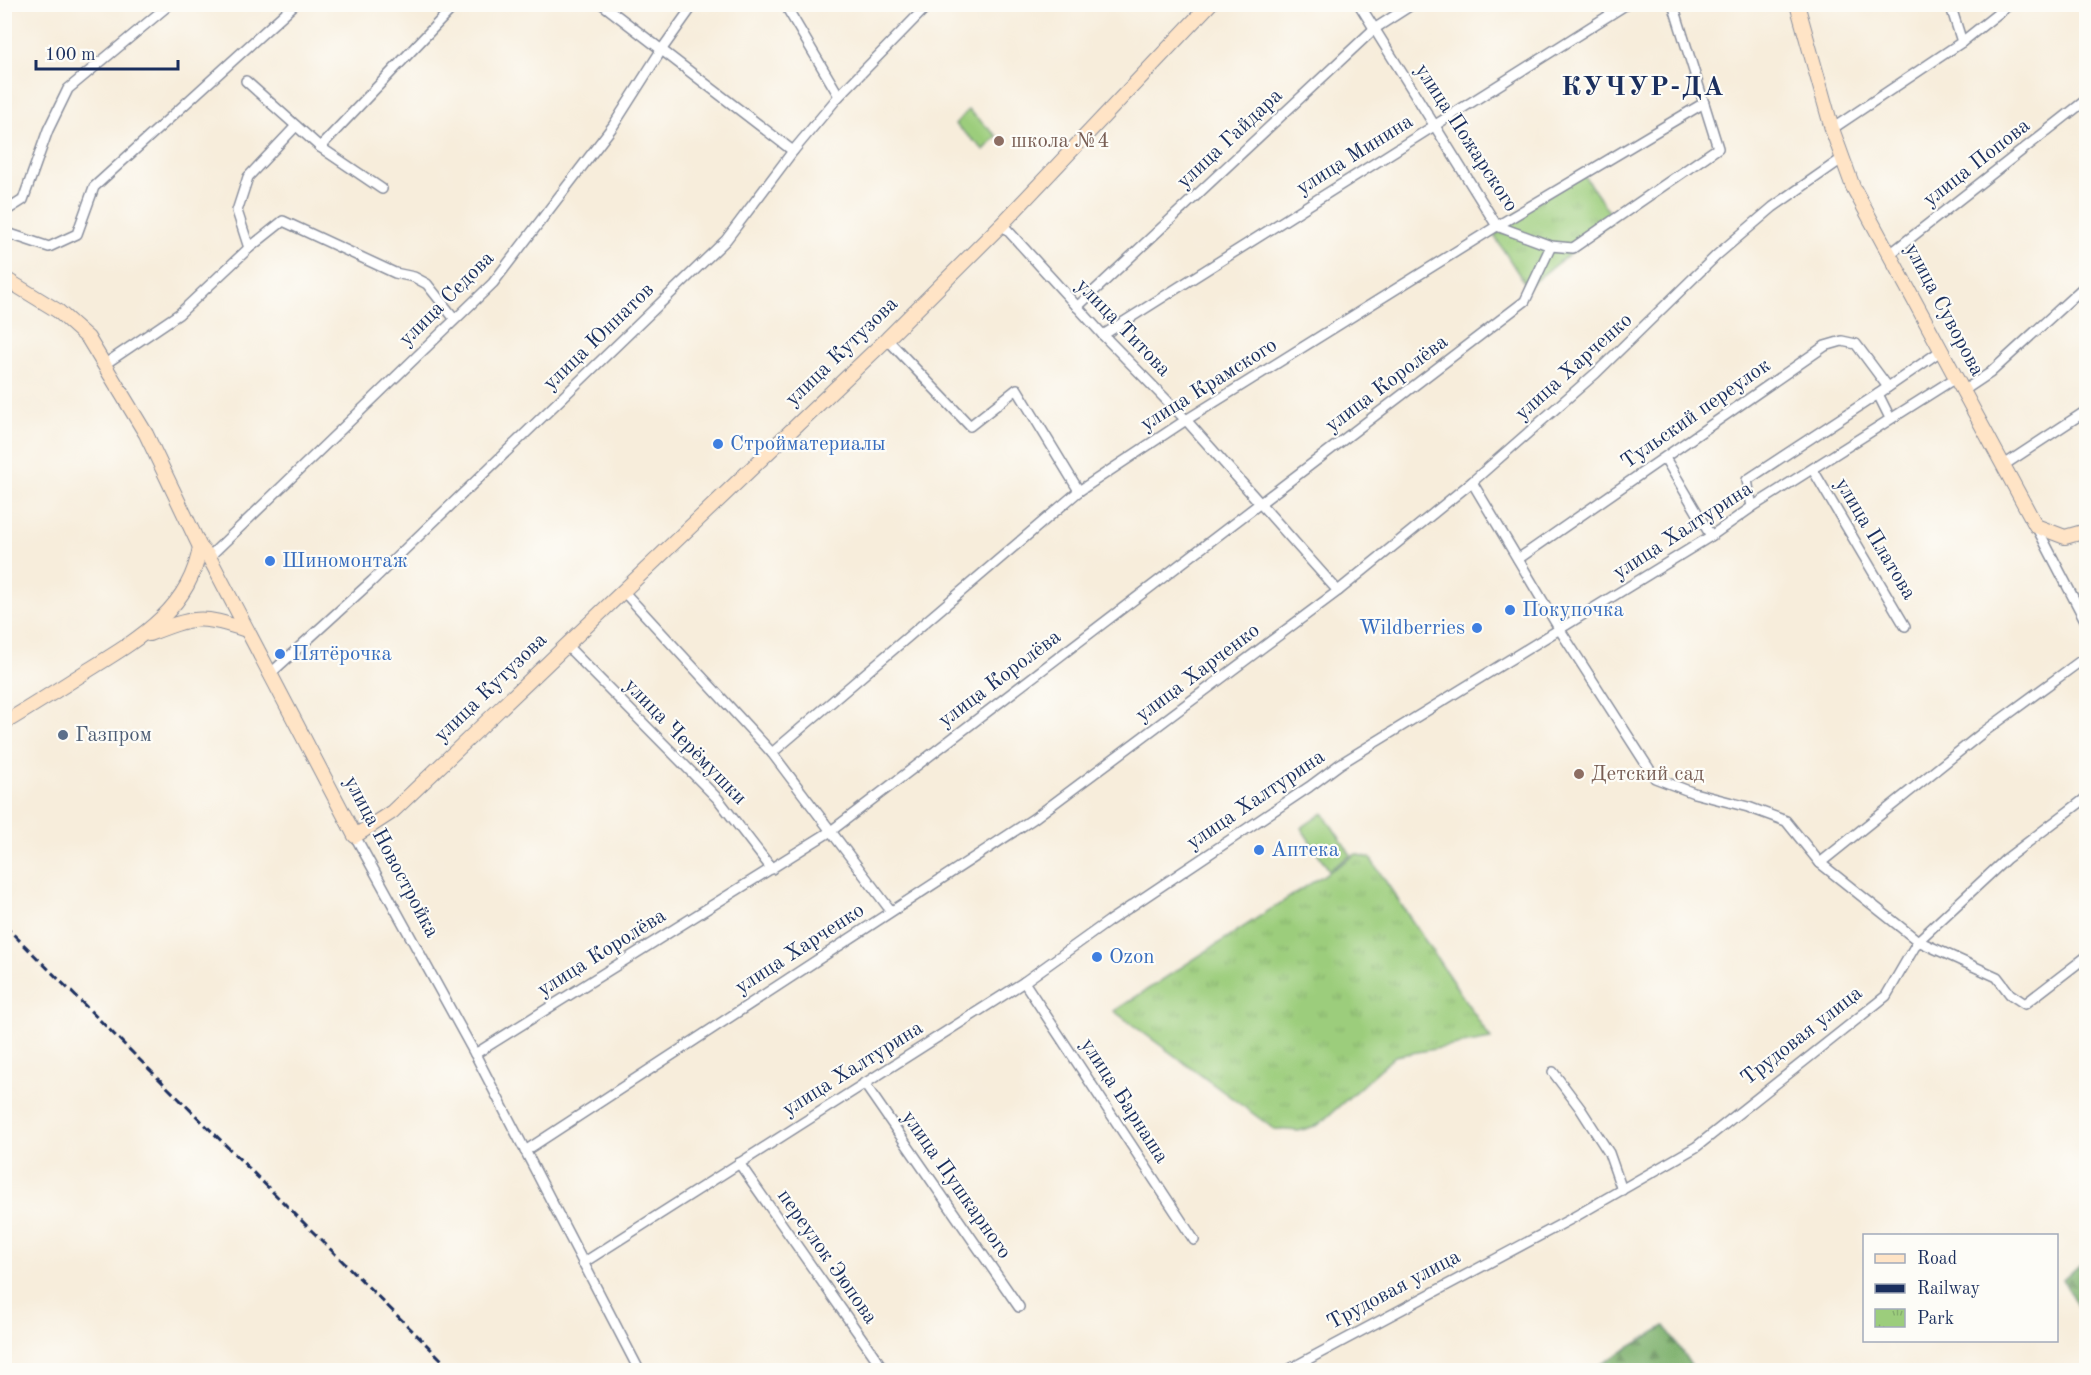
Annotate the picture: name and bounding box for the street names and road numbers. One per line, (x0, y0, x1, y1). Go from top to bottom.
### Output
street label: улица Пожарского (1410, 60, 1522, 216)
street label: улица Гайдара (1173, 85, 1287, 193)
street label: улица Минина (1293, 111, 1417, 199)
street label: улица Попова (1920, 115, 2034, 211)
street label: улица Суворова (1900, 240, 1988, 380)
street label: улица Седова (396, 248, 498, 350)
street label: улица Титова (1071, 275, 1175, 381)
street label: улица Юннатов (540, 279, 658, 395)
street label: улица Кутузова (782, 293, 902, 411)
street label: улица Харченко (1512, 309, 1636, 425)
street label: улица Королёва (1322, 331, 1452, 437)
street label: улица Крамского (1137, 335, 1281, 435)
street label: Тульский переулок (1618, 354, 1775, 473)
street label: улица Платова (1830, 474, 1920, 604)
street label: улица Халтурина (1610, 478, 1756, 584)
street label: улица Харченко (1132, 620, 1264, 726)
street label: улица Королёва (935, 626, 1065, 732)
street label: улица Кутузова (431, 629, 551, 747)
street label: улица Черёмушки (620, 675, 750, 809)
street label: улица Халтурина (1183, 746, 1329, 854)
street label: улица Новостройка (340, 773, 442, 941)
street label: улица Харченко (732, 900, 868, 998)
street label: улица Королёва (534, 905, 670, 1001)
street label: Трудовая улица (1738, 982, 1866, 1090)
street label: улица Халтурина (779, 1017, 927, 1121)
street label: улица Барнаша (1076, 1035, 1172, 1167)
street label: улица Пушкарного (897, 1107, 1015, 1263)
street label: переулок Эюпова (773, 1186, 881, 1328)
street label: Трудовая улица (1324, 1246, 1464, 1334)

